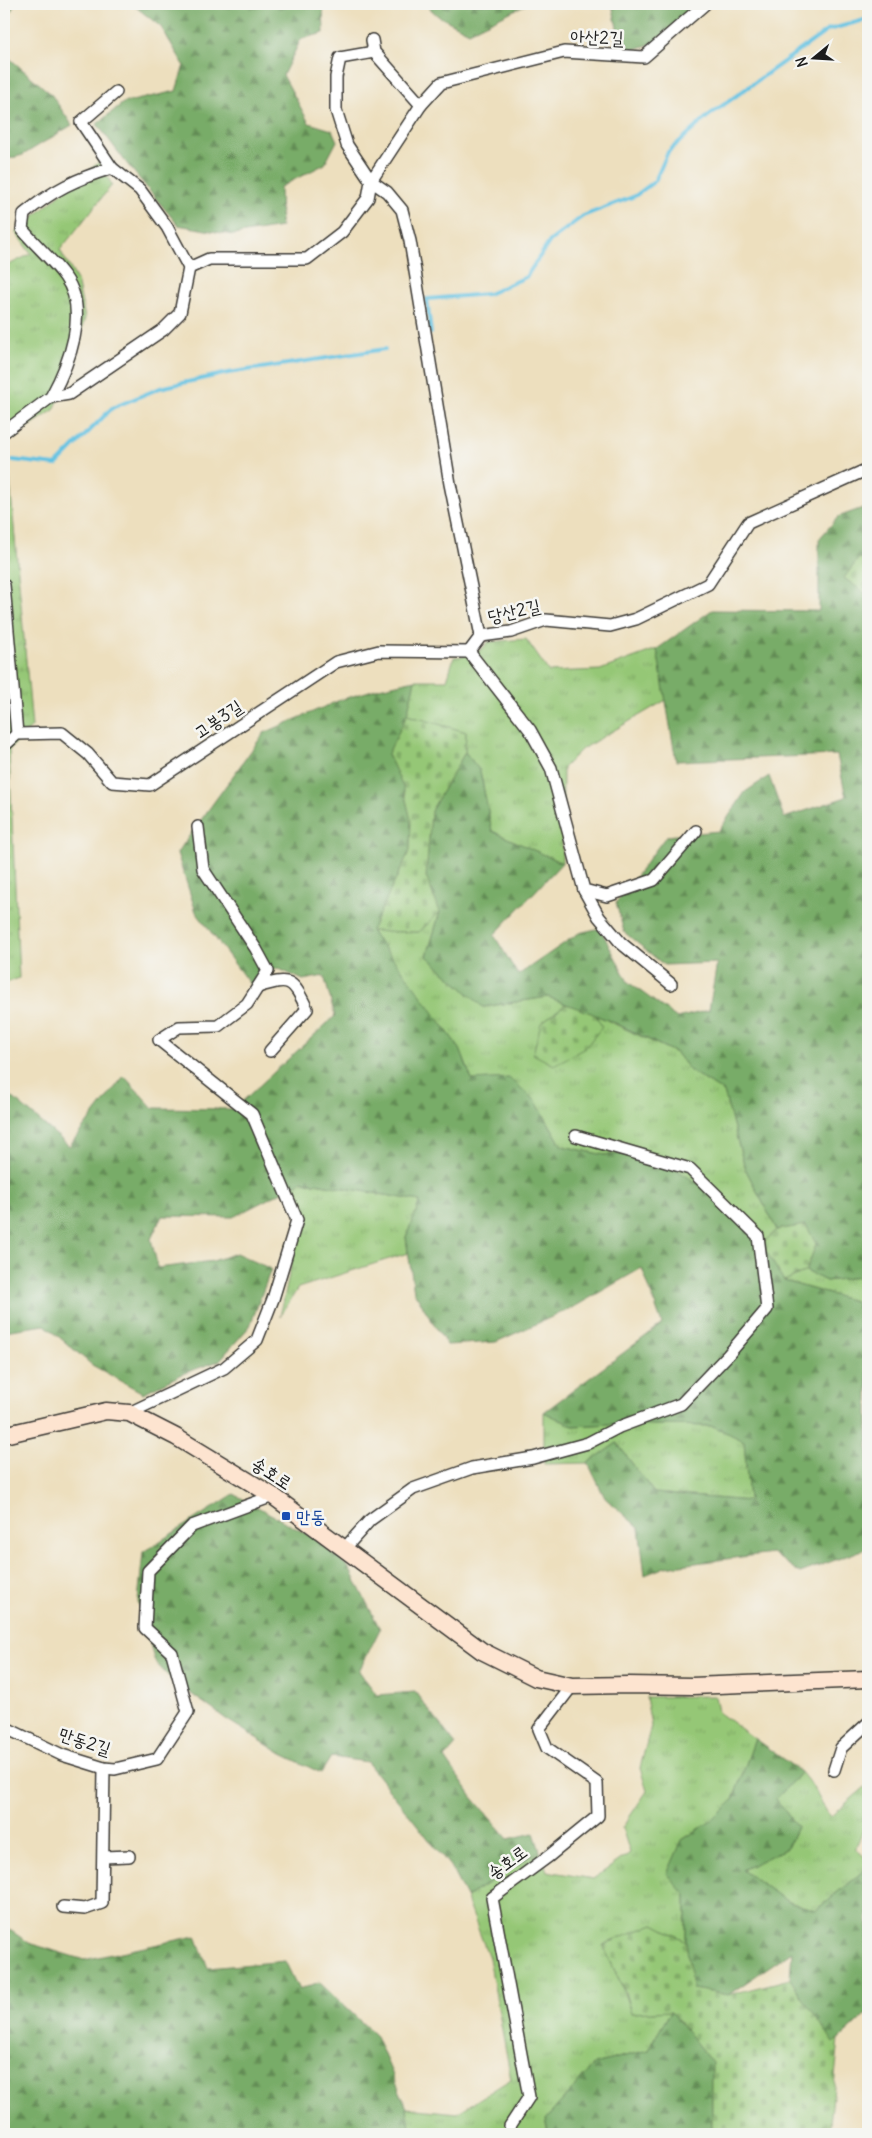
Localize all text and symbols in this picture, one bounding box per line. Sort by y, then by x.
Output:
street label: 아산2길 [570,25,625,49]
north arrow [790,32,840,82]
text: N [792,55,812,69]
street label: 당산2길 [485,594,543,628]
street label: 고봉3길 [189,694,247,744]
street label: 송호로 [248,1452,296,1494]
place label: 만동 [296,1505,325,1528]
marker: 만동 [280,1510,292,1522]
street label: 만동2길 [56,1722,114,1760]
street label: 송호로 [483,1840,531,1884]

